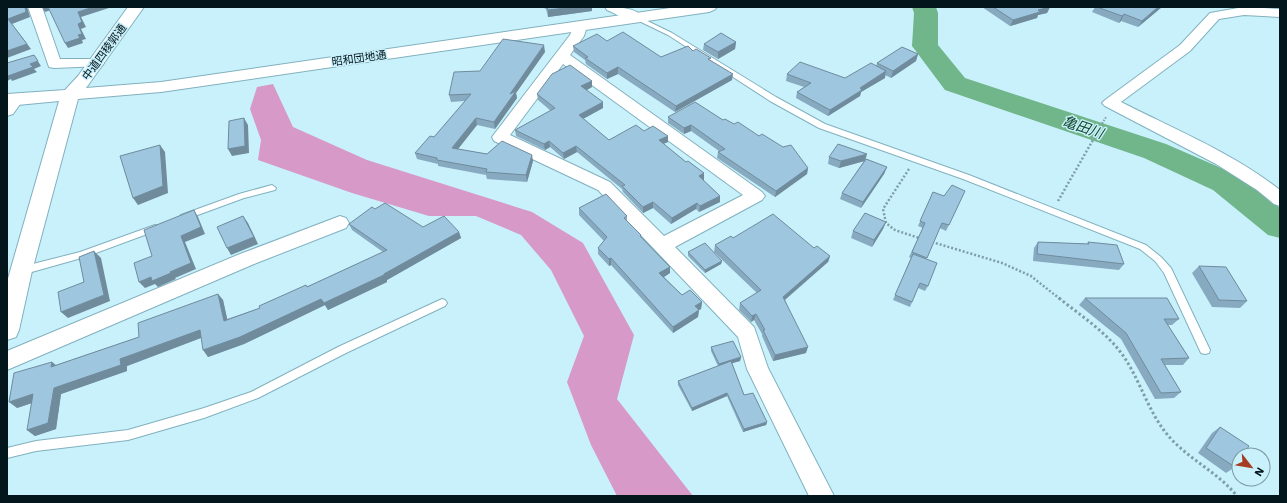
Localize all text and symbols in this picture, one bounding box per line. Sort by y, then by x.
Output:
street label: 中道四稜郭通 [80,22,129,83]
street label: 昭和団地通 [331,48,387,69]
water label: 亀田川 [1061,113,1107,142]
north arrow [1231,447,1271,487]
text: N [1251,465,1267,479]

